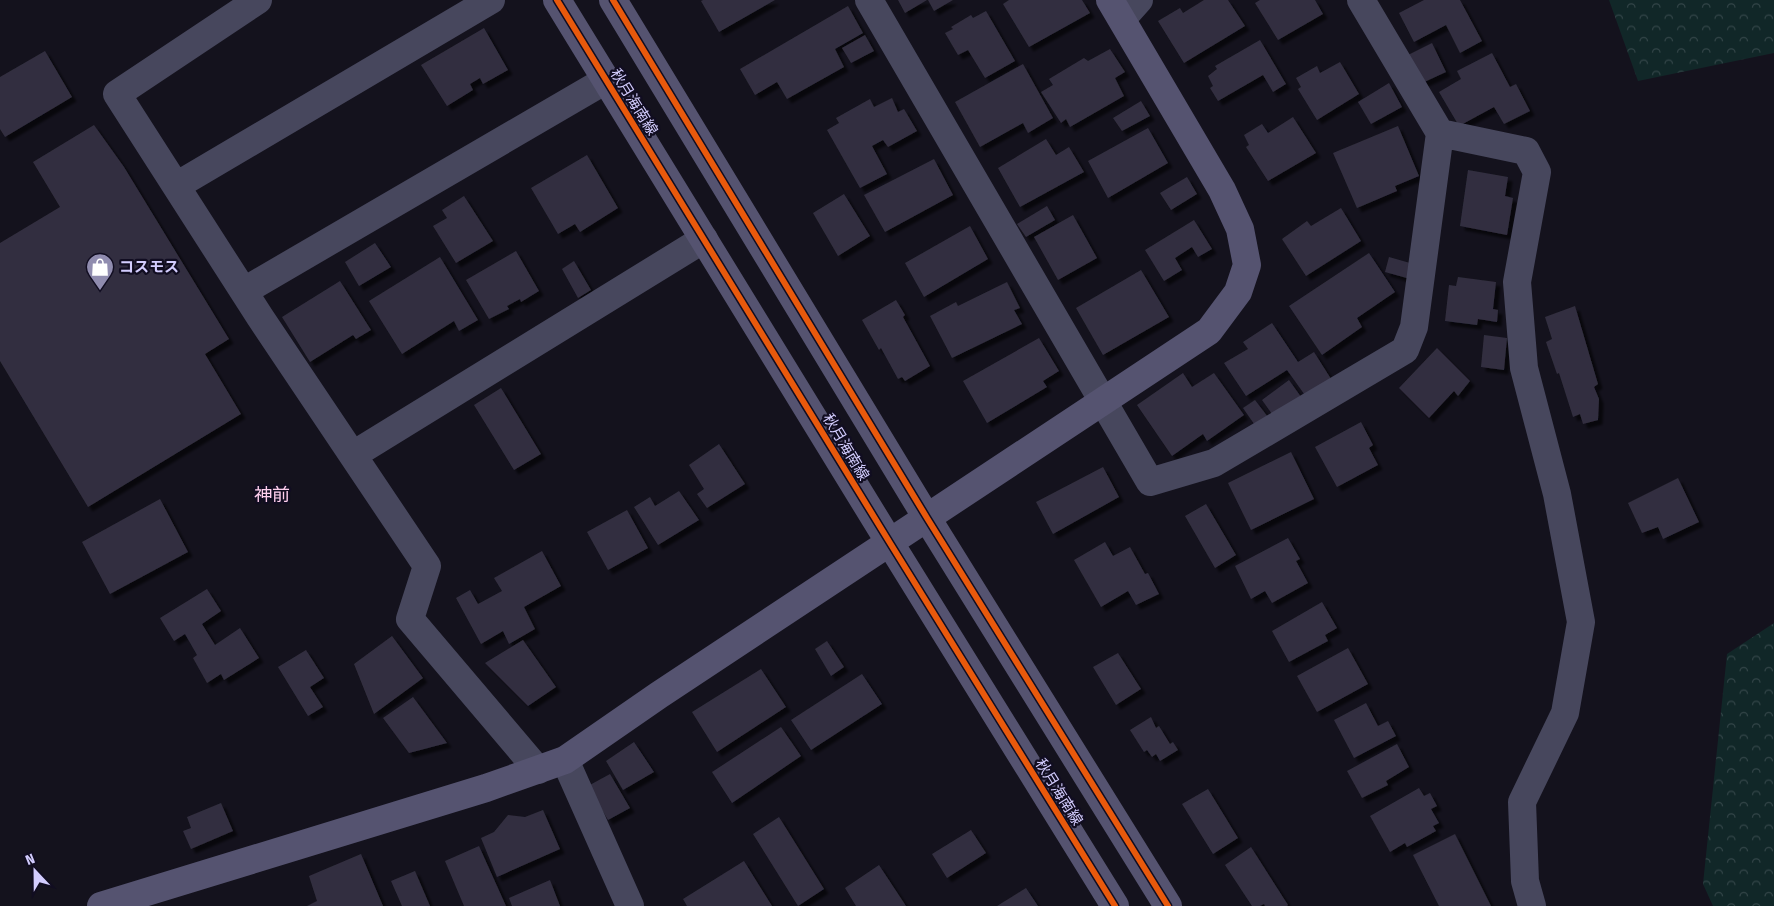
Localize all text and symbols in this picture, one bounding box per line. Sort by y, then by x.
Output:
street label: 秋月海南線 [606,65,662,139]
shop icon: コスモス [85,252,115,291]
place label: コスモス [119,258,179,276]
street label: 秋月海南線 [819,410,873,484]
district label: 神前 [254,484,290,506]
street label: 秋月海南線 [1031,755,1087,829]
north arrow [10,846,60,896]
text: N [23,850,37,869]

